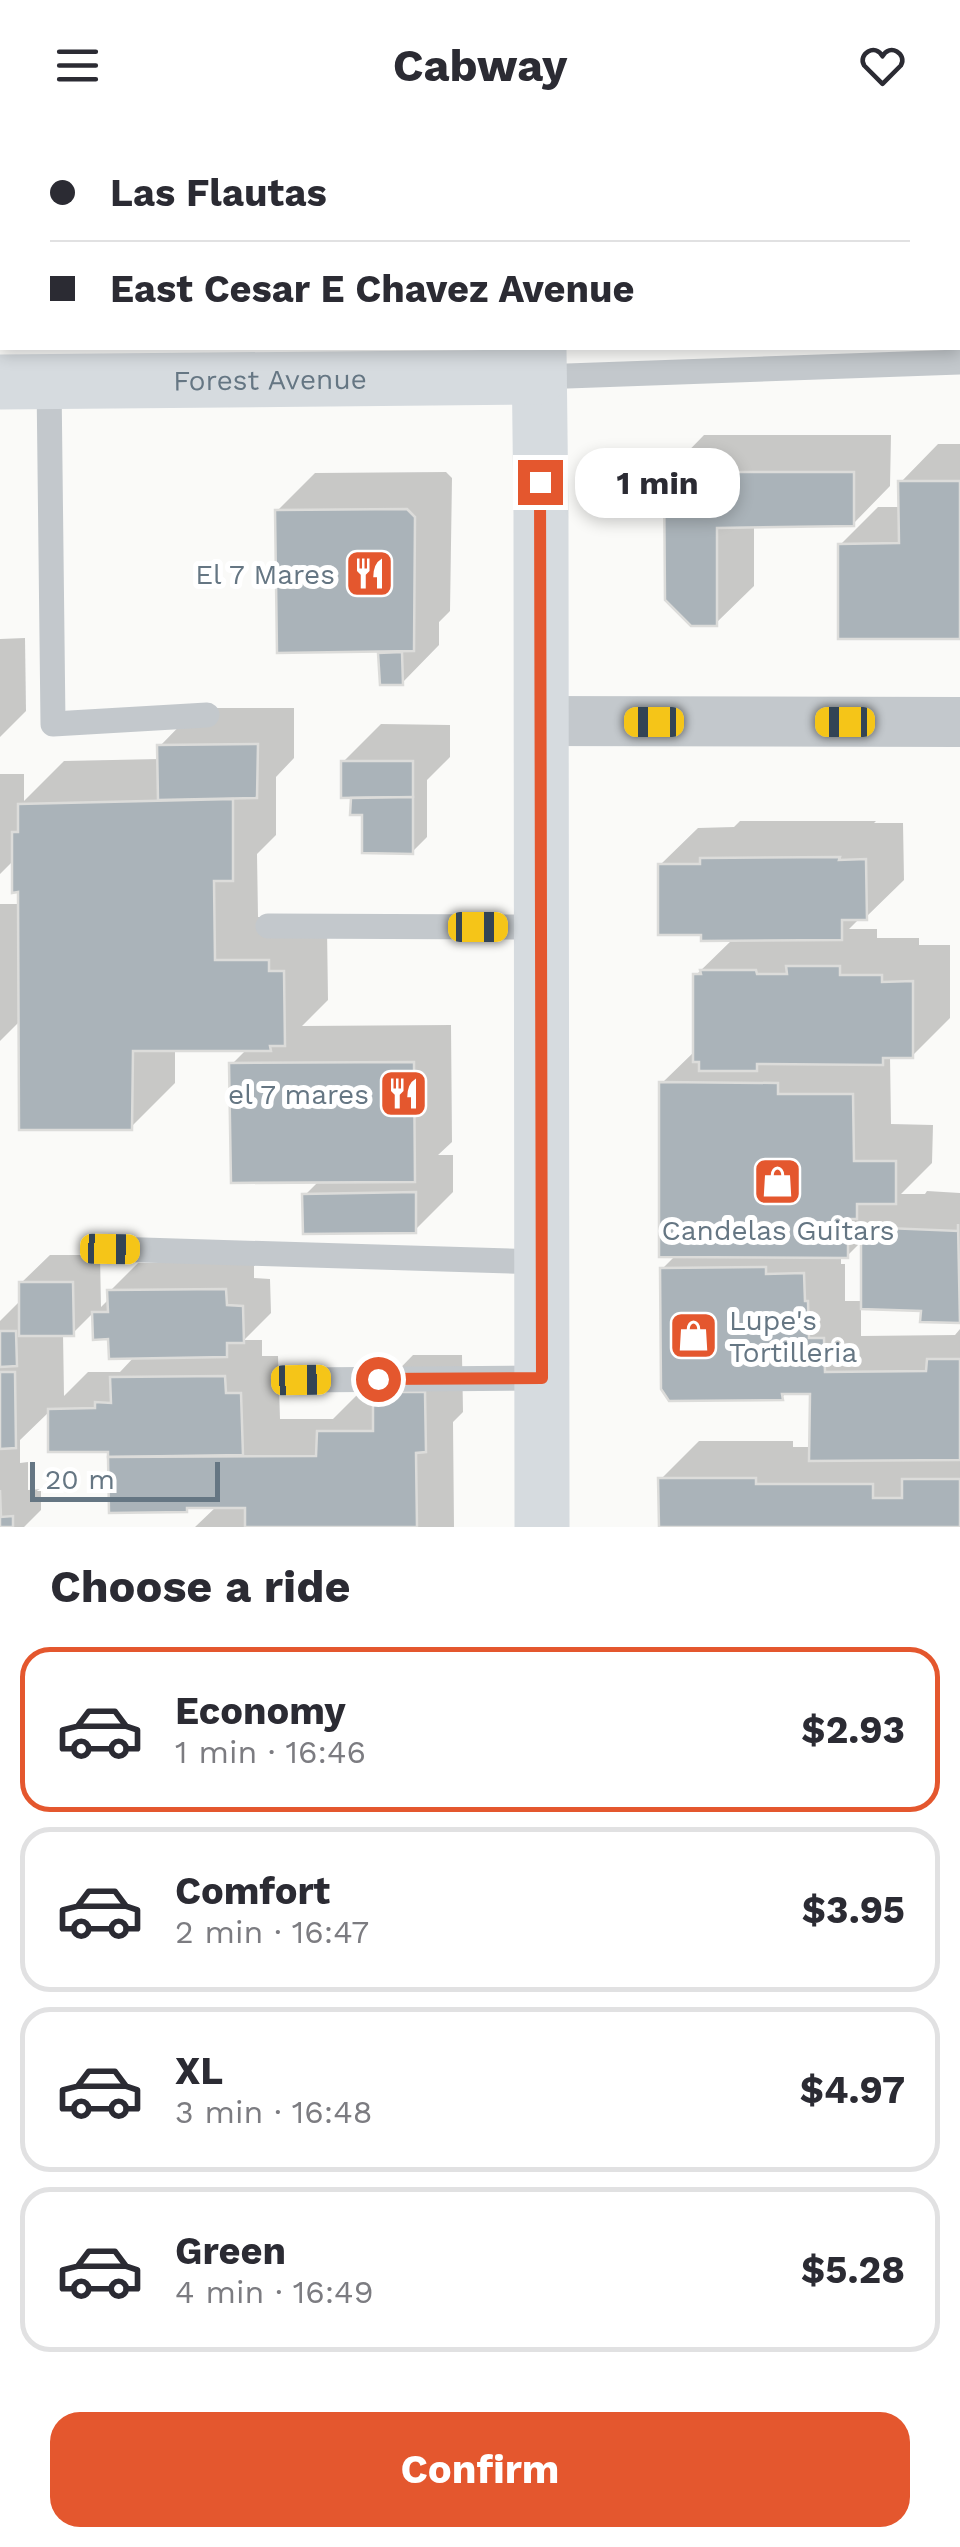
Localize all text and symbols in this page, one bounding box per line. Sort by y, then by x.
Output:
icon: menu [50,38,105,93]
icon: heart [855,38,910,93]
text: Cabway [393,39,567,92]
text: Las Flautas [110,171,327,215]
text: East Cesar E Chavez Avenue [110,267,634,311]
street label: Forest Avenue [173,363,367,397]
callout: 1 min [575,447,740,517]
route end [518,460,563,505]
text: 1 min [616,464,699,502]
restaurant icon: El 7 Mares [344,548,396,600]
place label: El 7 Mares [195,558,335,591]
car [624,707,684,737]
car [815,707,875,737]
car [448,912,508,942]
restaurant icon: el 7 mares [378,1068,430,1120]
place label: el 7 mares [228,1078,369,1111]
shop icon: Candelas Guitars [752,1156,804,1208]
place label: Candelas Guitars [662,1214,895,1247]
car [80,1233,140,1265]
place label: Lupe's Tortilleria [729,1304,858,1369]
shop icon: Lupe's Tortilleria [668,1310,720,1362]
route start [356,1357,401,1402]
car [271,1364,331,1396]
scale bar [30,1457,220,1502]
text: 20 m [45,1463,115,1496]
text: Choose a ride [50,1560,350,1613]
icon: car [55,1685,145,1775]
text: Economy [175,1689,346,1733]
text: $2.93 [801,1708,905,1752]
text: 1 min · 16:46 [175,1733,366,1771]
icon: car [55,1865,145,1955]
text: Comfort [175,1869,330,1913]
text: $3.95 [802,1888,905,1932]
text: 2 min · 16:47 [175,1913,369,1951]
icon: car [55,2045,145,2135]
text: XL [175,2049,223,2093]
text: $4.97 [800,2068,905,2112]
text: 3 min · 16:48 [175,2093,372,2131]
icon: car [55,2225,145,2315]
text: Green [175,2229,286,2273]
text: $5.28 [801,2248,905,2292]
text: 4 min · 16:49 [175,2273,373,2311]
button: Confirm [50,2412,910,2527]

